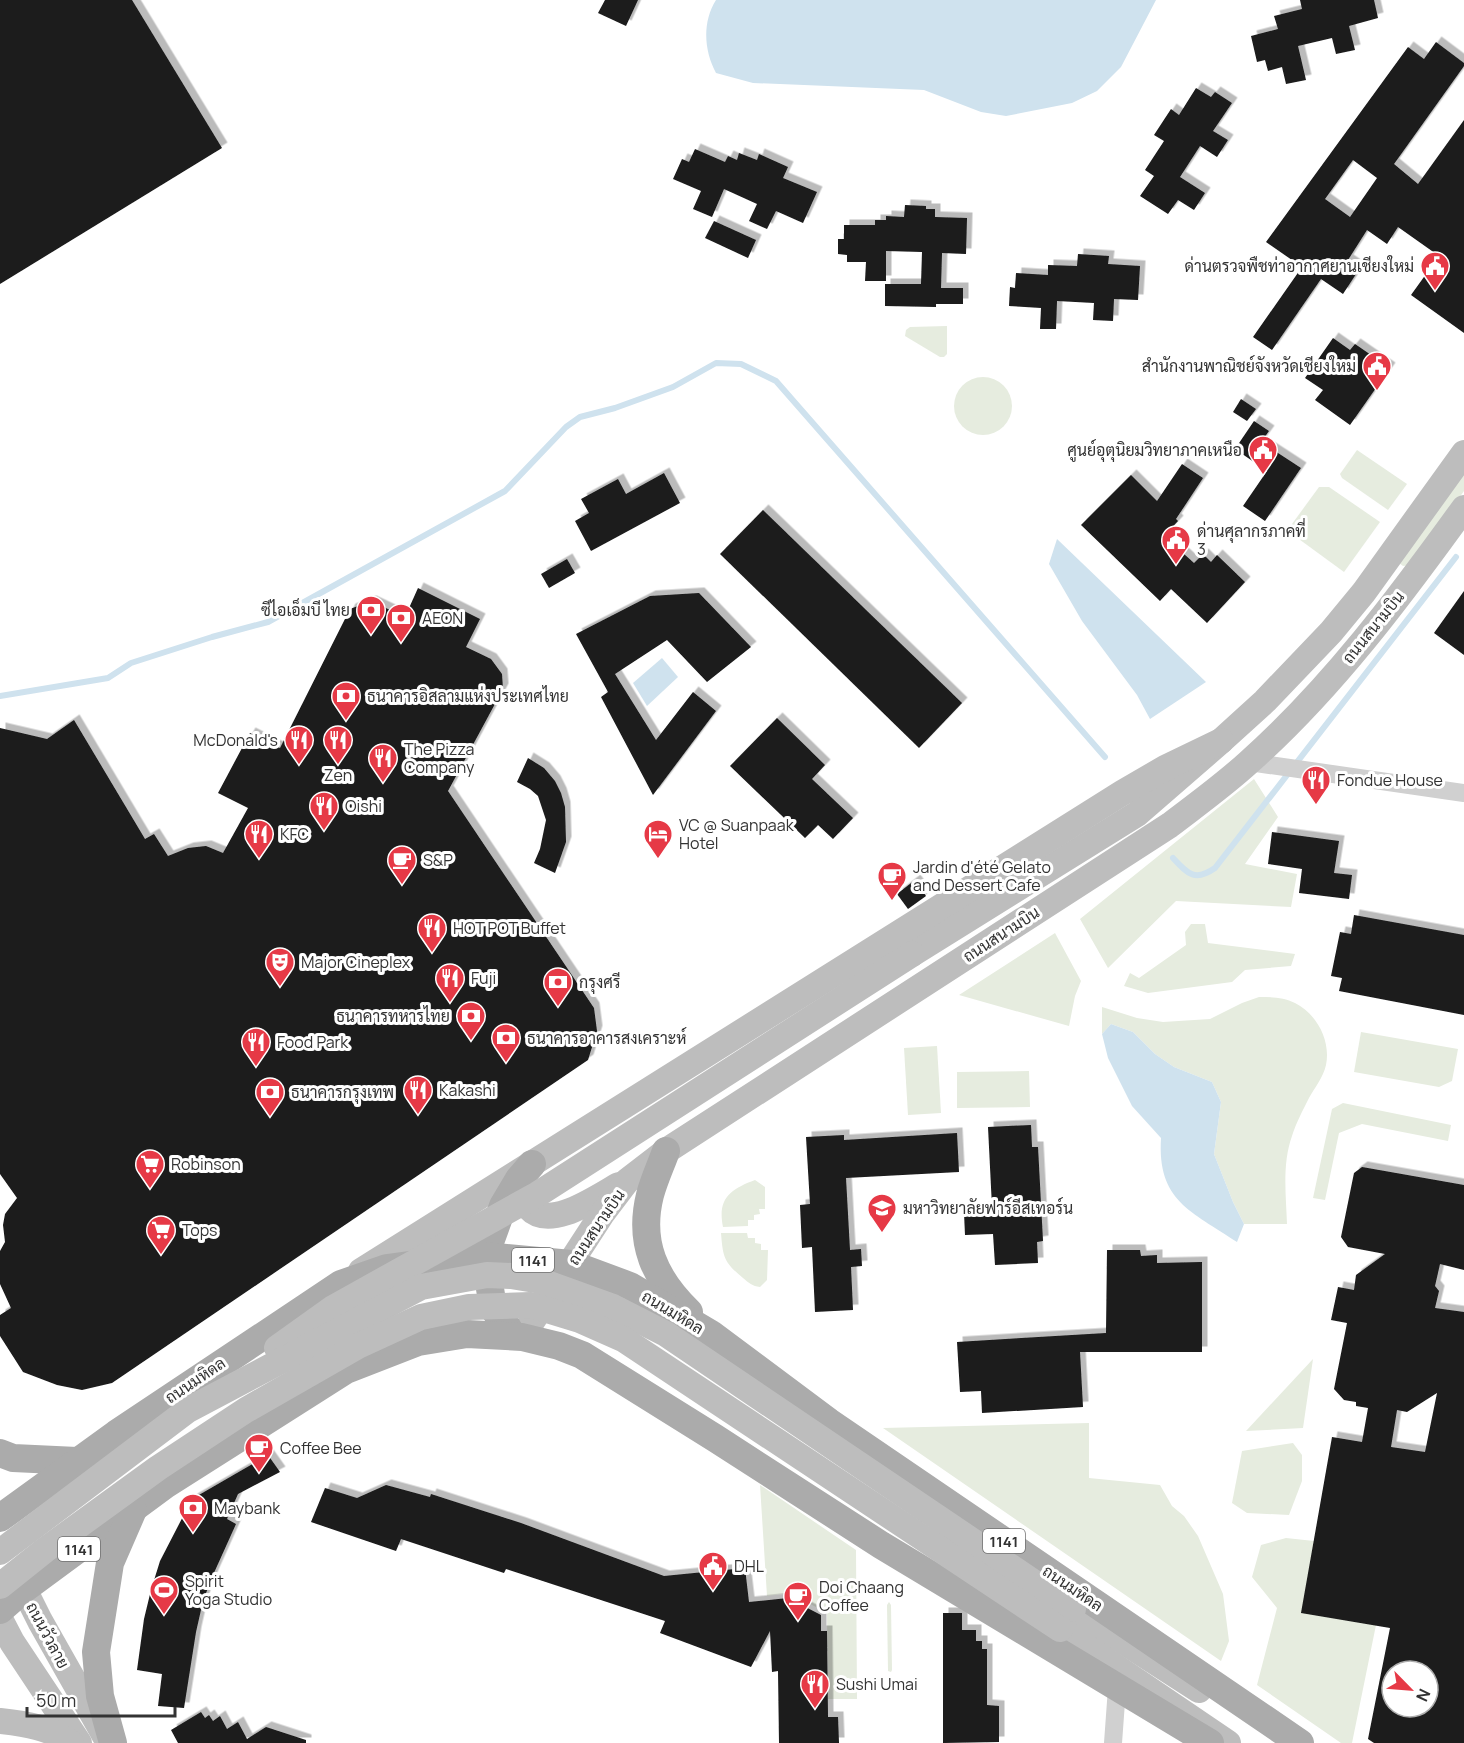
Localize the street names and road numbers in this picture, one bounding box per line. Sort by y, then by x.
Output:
street label: ถนนสนามบิน [1337,586,1409,668]
street label: ถนนสนามบิน [958,901,1044,967]
street label: ถนนสนามบิน [562,1185,630,1269]
road number: 1141 [512,1248,554,1272]
street label: ถนนมหิดล [638,1285,708,1339]
street label: ถนนมหิดล [160,1352,230,1408]
road number: 1141 [983,1529,1025,1553]
road number: 1141 [58,1537,100,1561]
street label: ถนนมหิดล [1038,1560,1108,1616]
street label: ถนนวัวลาย [21,1598,75,1672]

